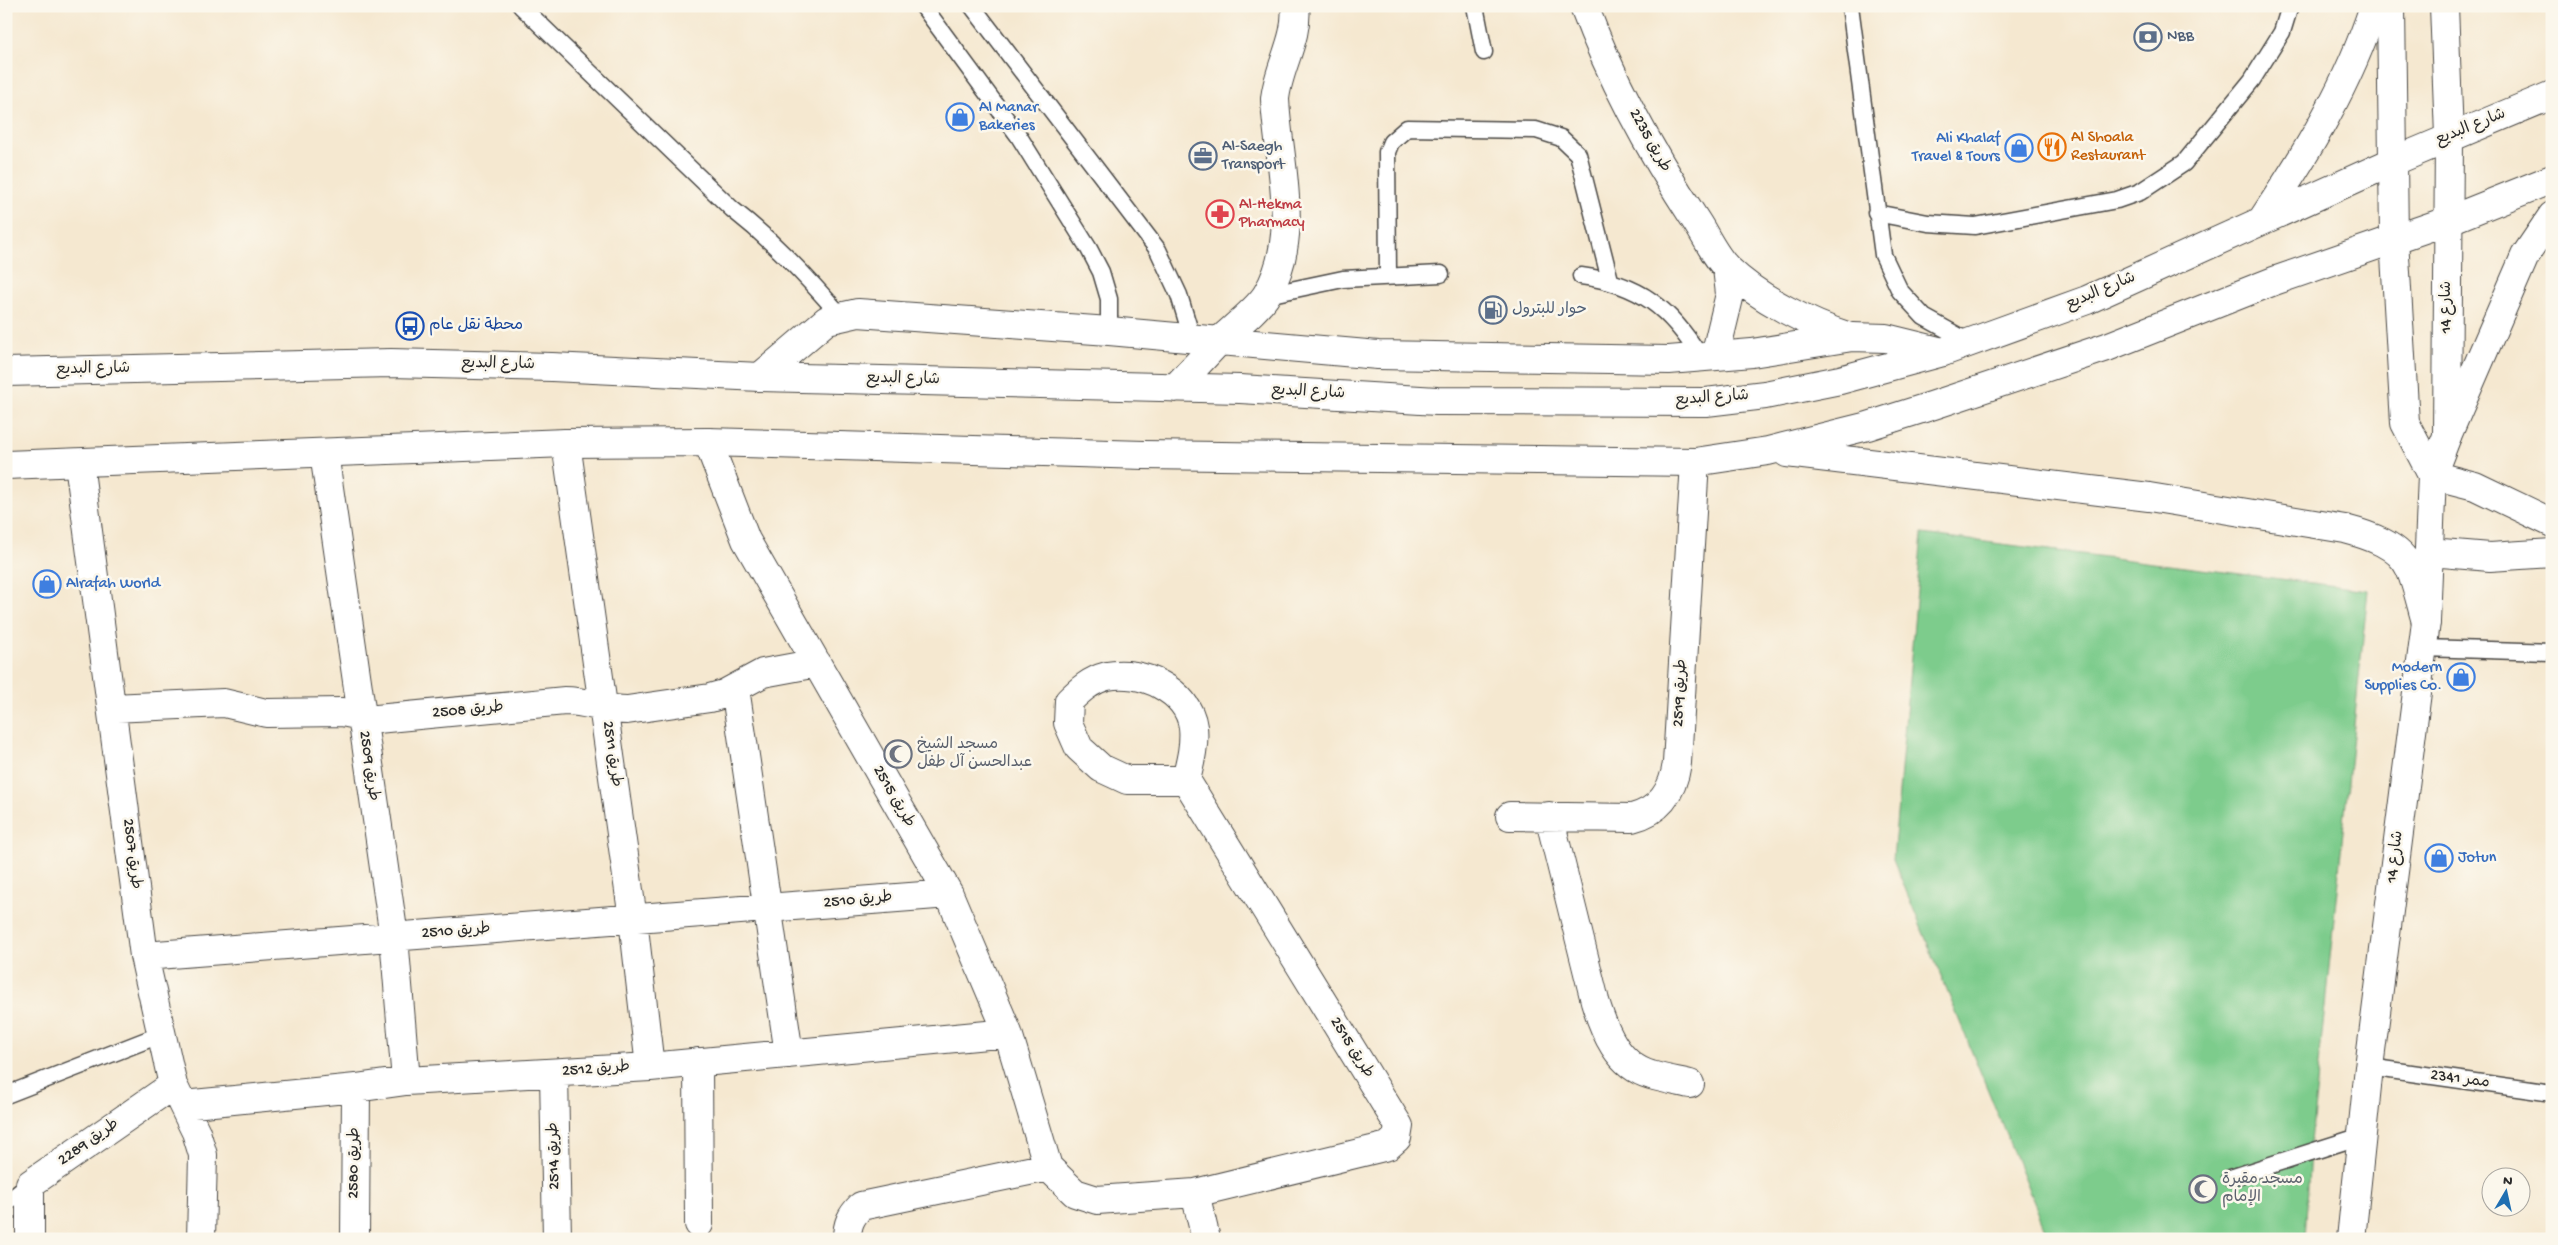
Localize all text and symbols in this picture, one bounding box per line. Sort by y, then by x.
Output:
bank icon: NBB [2133,22,2163,52]
place label: NBB [2167,28,2195,47]
place label: Al Manar Bakeries [978,99,1039,136]
shop icon: Al Manar Bakeries [945,102,975,132]
street label: شارع البديع [2433,105,2509,151]
street label: طريق 2235 [1624,106,1674,176]
place label: Al Shoala Restaurant [2071,129,2147,166]
place label: Ali Khalaf Travel & Tours [1911,130,2001,167]
restaurant icon: Al Shoala Restaurant [2037,132,2067,162]
shop icon: Ali Khalaf Travel & Tours [2004,133,2034,163]
place label: Al-Saegh Transport [1221,138,1286,175]
office icon: Al-Saegh Transport [1188,141,1218,171]
place label: Al-Hekma Pharmacy [1238,196,1305,233]
pharmacy icon: Al-Hekma Pharmacy [1205,199,1235,229]
street label: شارع البديع [2063,269,2139,315]
street label: شارع 14 [2438,281,2457,334]
fuel station icon: حوار للبترول [1478,295,1508,325]
place label: حوار للبترول [1512,301,1586,320]
bus stop icon: محطة نقل عام [395,311,425,341]
place label: محطة نقل عام [429,316,523,336]
street label: شارع البديع [461,355,535,375]
street label: شارع البديع [56,360,130,380]
street label: شارع البديع [866,370,940,390]
street label: شارع البديع [1271,382,1345,404]
street label: شارع البديع [1674,387,1750,411]
shop icon: Alrafah World [32,569,62,599]
place label: Alrafah World [66,575,162,594]
street label: طريق 2519 [1670,658,1692,728]
place label: Modern Supplies Co. [2364,659,2442,696]
shop icon: Modern Supplies Co. [2446,662,2476,692]
street label: طريق 2508 [432,698,504,724]
street label: طريق 2511 [597,720,625,788]
street label: طريق 2509 [354,730,382,802]
place label: مسجد الشيخ عبدالحسن آل طفل [917,736,1032,773]
mosque icon: مسجد الشيخ عبدالحسن آل طفل [883,739,913,769]
street label: طريق 2515 [868,763,918,831]
street label: طريق 2507 [117,818,145,890]
street label: شارع 14 [2383,830,2409,885]
shop icon: Jotun [2424,843,2454,873]
place label: Jotun [2458,849,2497,868]
street label: طريق 2510 [823,889,893,913]
street label: طريق 2510 [421,920,491,944]
street label: طريق 2515 [1325,1014,1377,1082]
street label: طريق 2512 [561,1058,631,1082]
street label: ممر 2341 [2429,1066,2491,1094]
street label: طريق 2289 [55,1115,123,1171]
street label: طريق 2514 [545,1122,565,1190]
street label: طريق 2580 [345,1127,365,1199]
north arrow [2480,1168,2530,1218]
place label: مسجد مقبرة الإمام [2222,1171,2303,1208]
text: N [2502,1173,2513,1191]
mosque icon: مسجد مقبرة الإمام [2188,1174,2218,1204]

